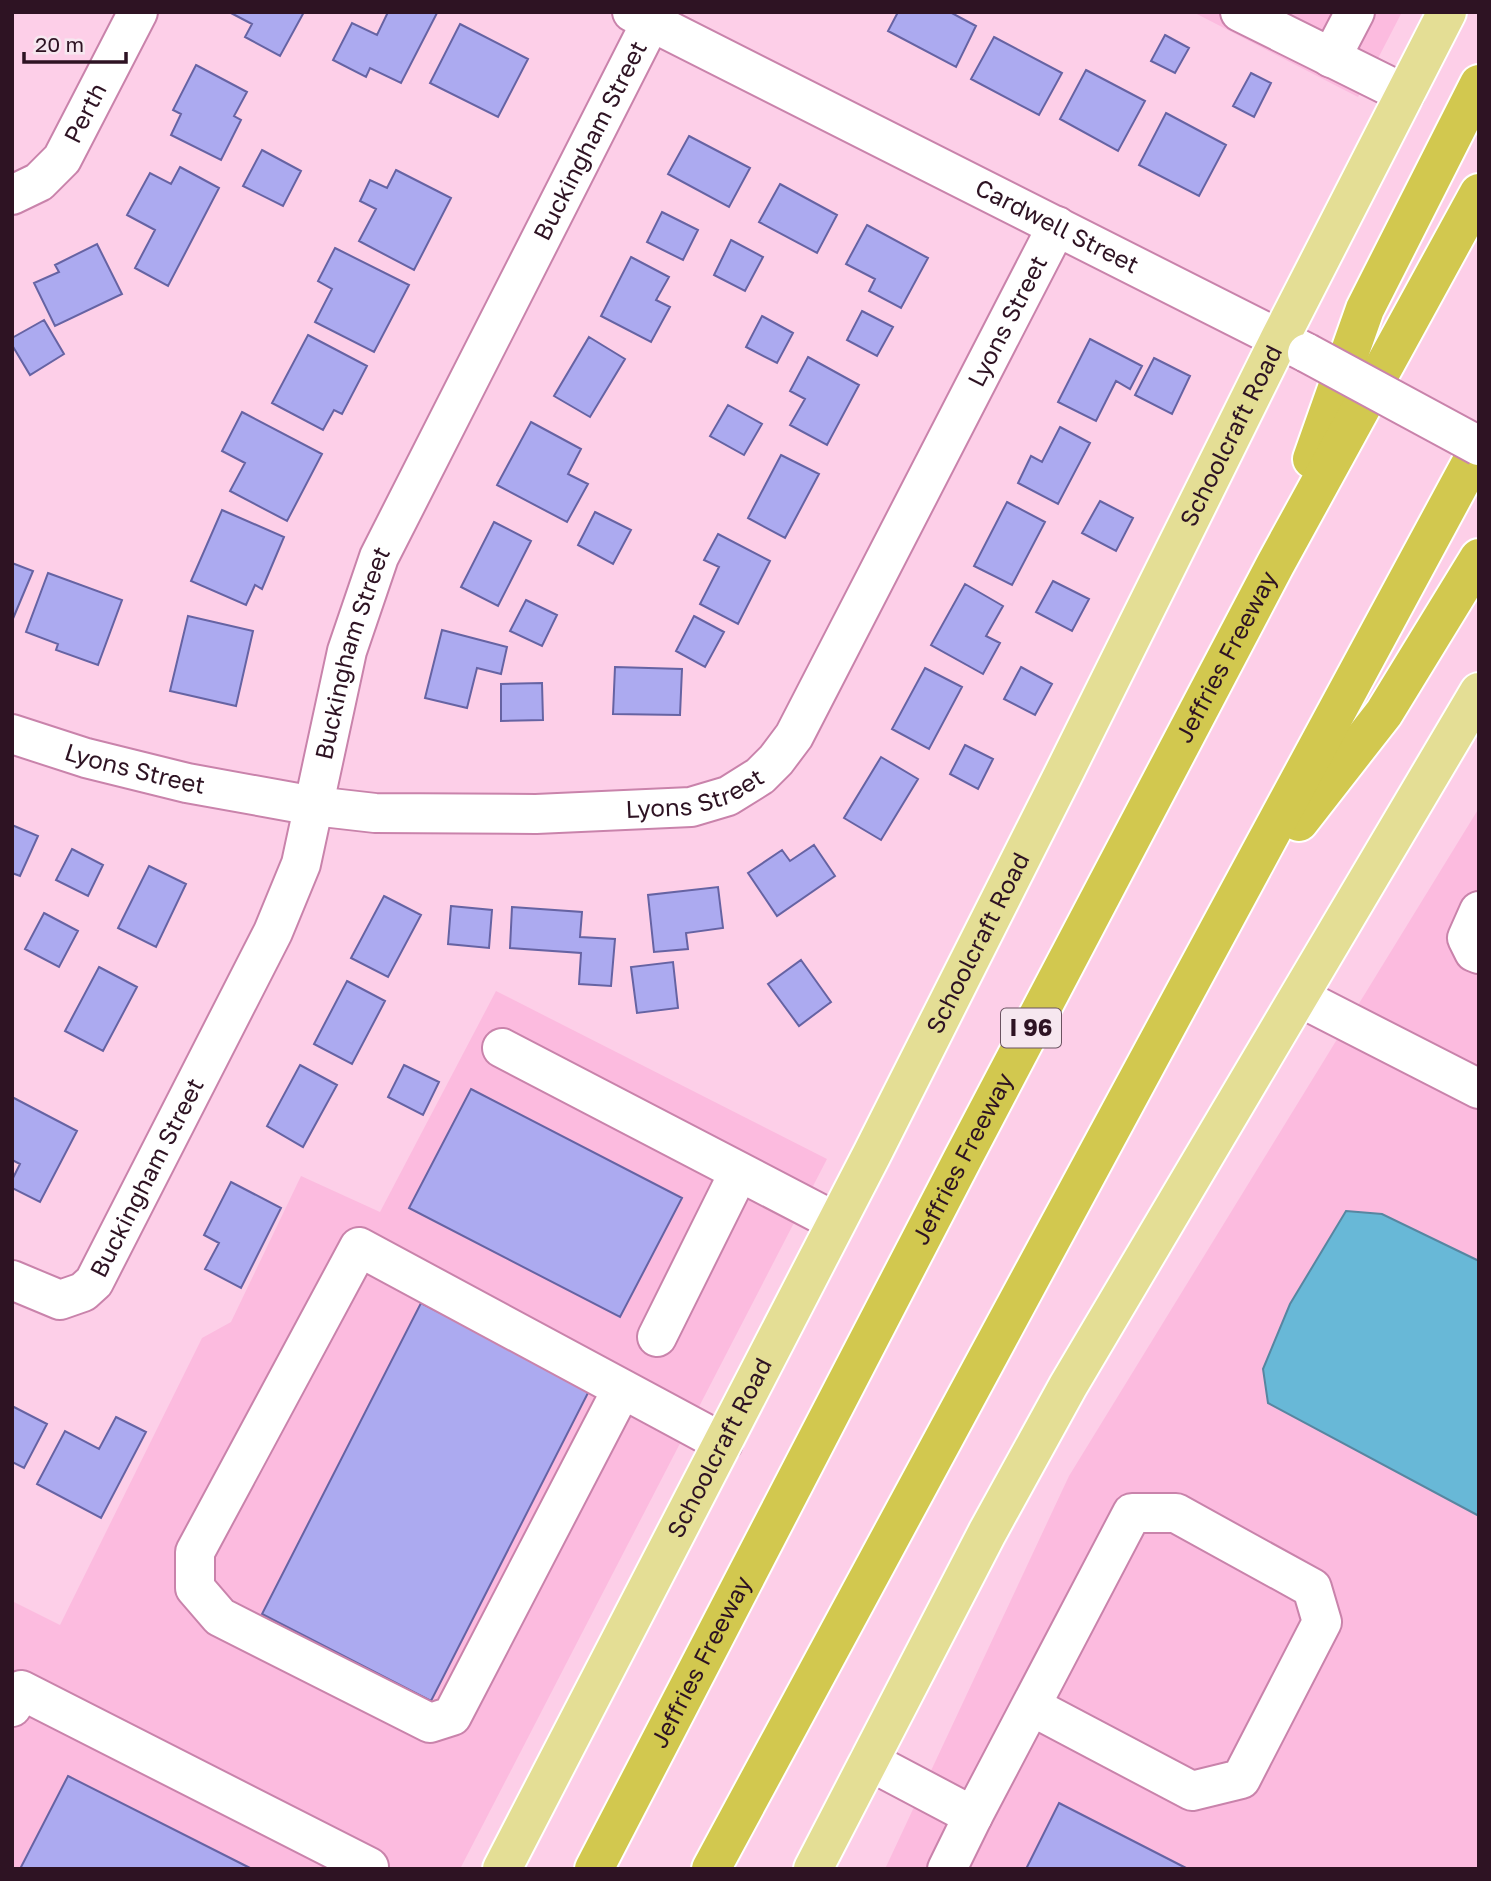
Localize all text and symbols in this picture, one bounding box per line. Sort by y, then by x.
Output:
scale bar [24,21,126,65]
text: 20 m [35,31,84,57]
street label: Buckingham Street [526,35,652,245]
street label: Perth [57,78,112,147]
street label: Cardwell Street [971,172,1144,279]
street label: Lyons Street [961,250,1052,391]
street label: Schoolcraft Road [1173,340,1287,531]
street label: Buckingham Street [308,541,395,762]
street label: Jeffries Freeway [1168,566,1282,747]
street label: Lyons Street [61,736,208,799]
street label: Lyons Street [625,761,769,823]
street label: Schoolcraft Road [919,847,1035,1038]
road number: I 96 [1001,1009,1061,1048]
street label: Jeffries Freeway [905,1068,1018,1249]
street label: Buckingham Street [83,1073,209,1282]
street label: Schoolcraft Road [660,1352,777,1542]
street label: Jeffries Freeway [643,1571,757,1752]

